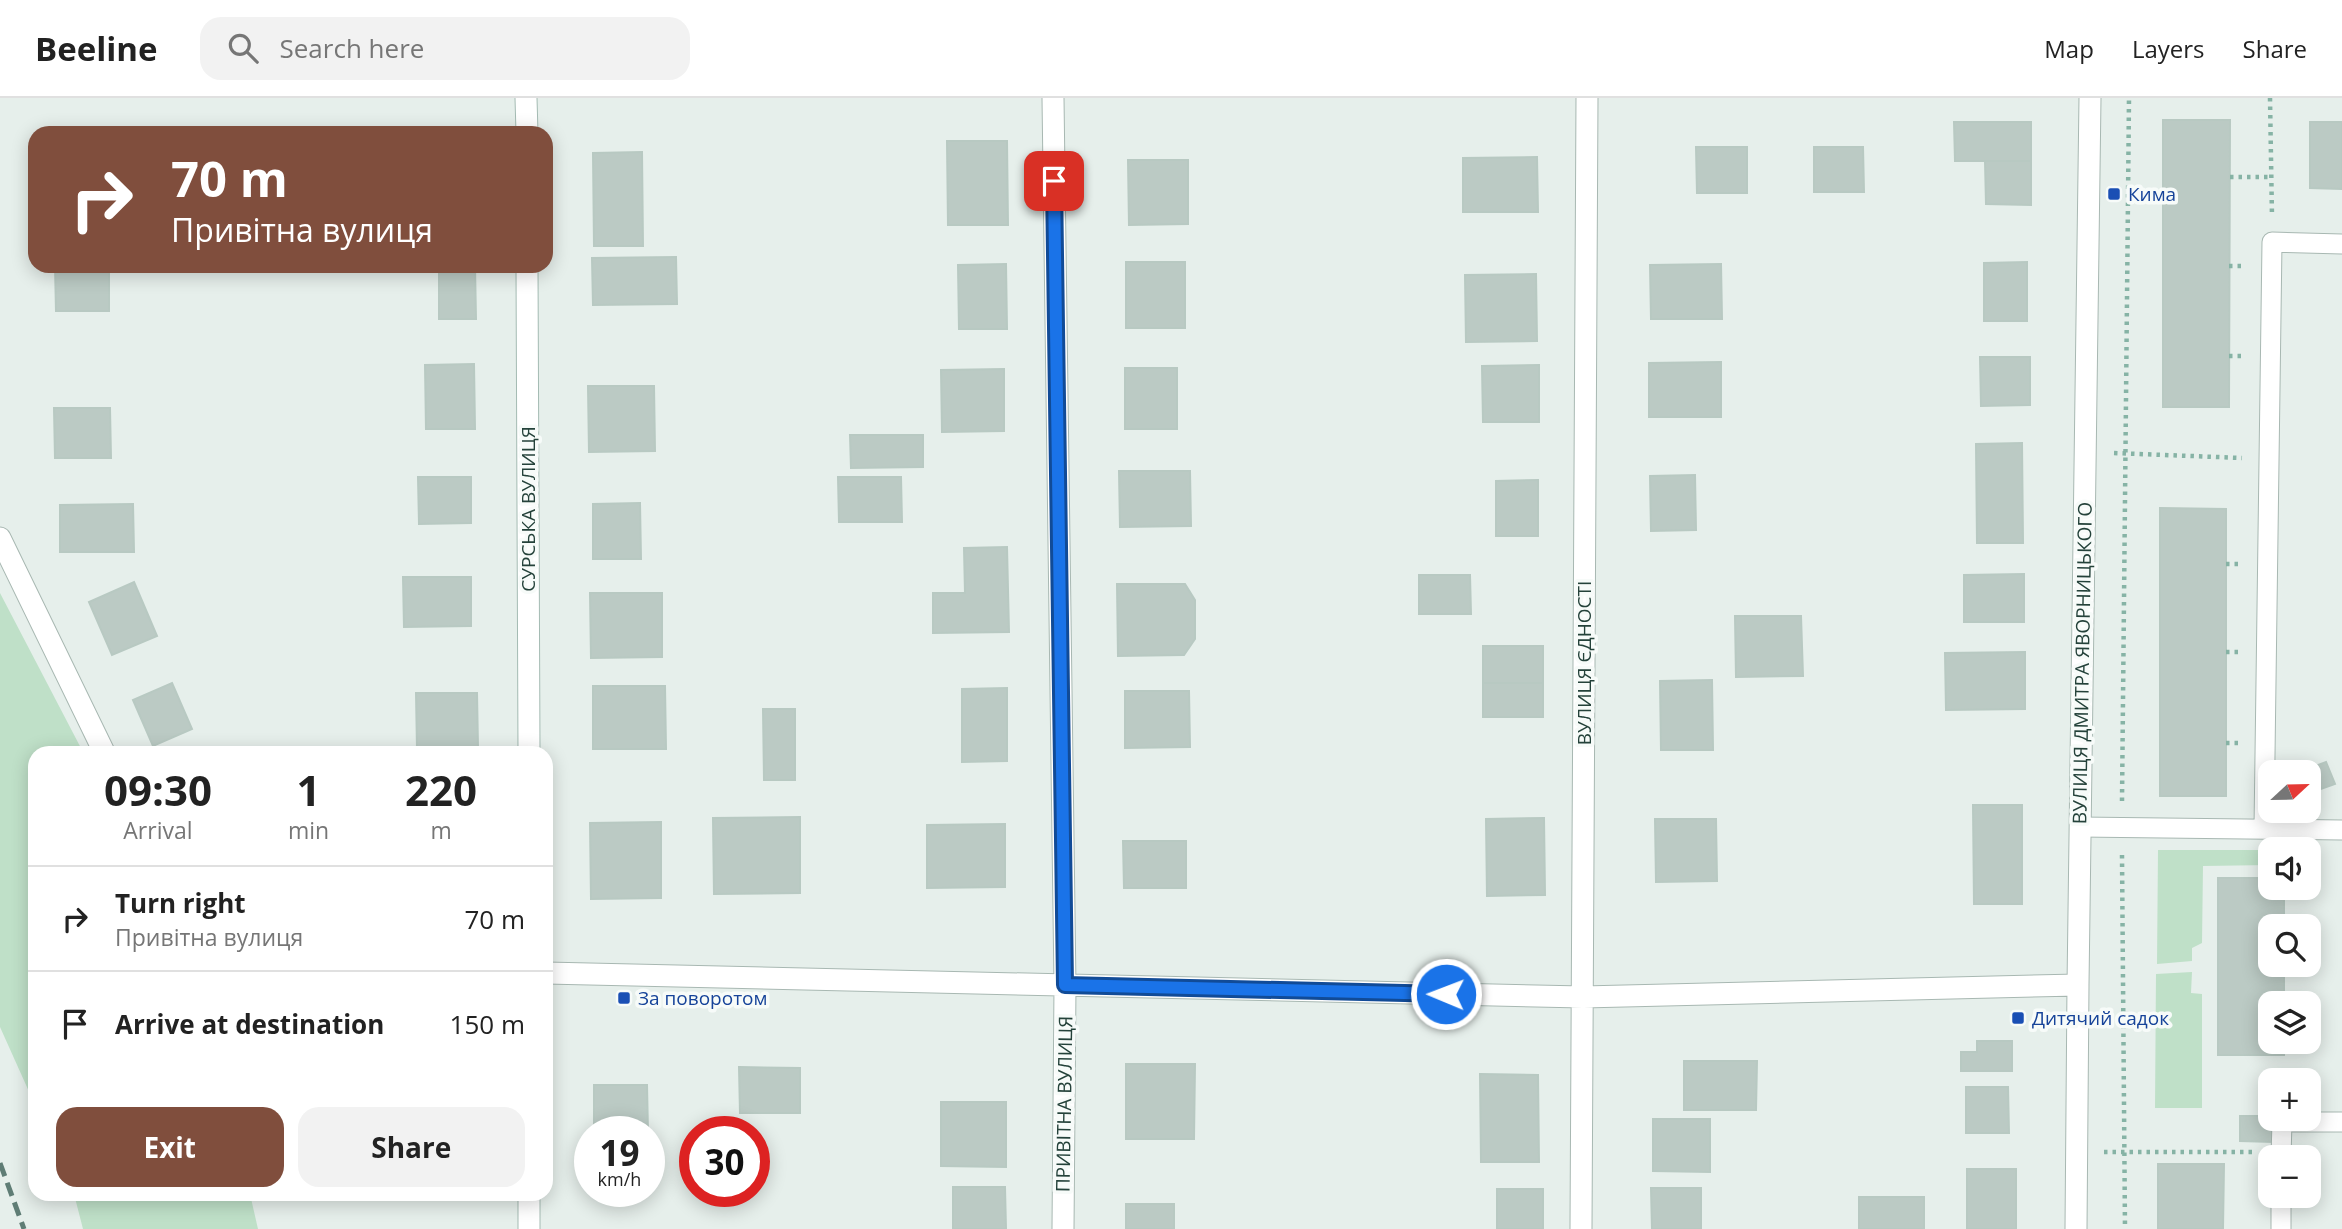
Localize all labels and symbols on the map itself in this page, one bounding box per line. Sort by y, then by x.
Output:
pin [1024,151,1084,211]
place label: Кима [2128,181,2176,207]
marker: Кима [2106,186,2122,202]
street label: СУРСЬКА ВУЛИЦЯ [515,426,541,592]
street label: ВУЛИЦЯ ДМИТРА ЯВОРНИЦЬКОГО [2066,502,2098,824]
street label: ВУЛИЦЯ ЄДНОСТІ [1571,581,1597,745]
north arrow [2258,760,2320,822]
position arrow [1409,957,1483,1031]
place label: За поворотом [638,985,767,1011]
marker: За поворотом [616,990,632,1006]
place label: Дитячий садок [2032,1005,2169,1031]
marker: Дитячий садок [2010,1010,2026,1026]
street label: ПРИВІТНА ВУЛИЦЯ [1049,1016,1079,1192]
speed limit sign: 30 [679,1116,770,1207]

